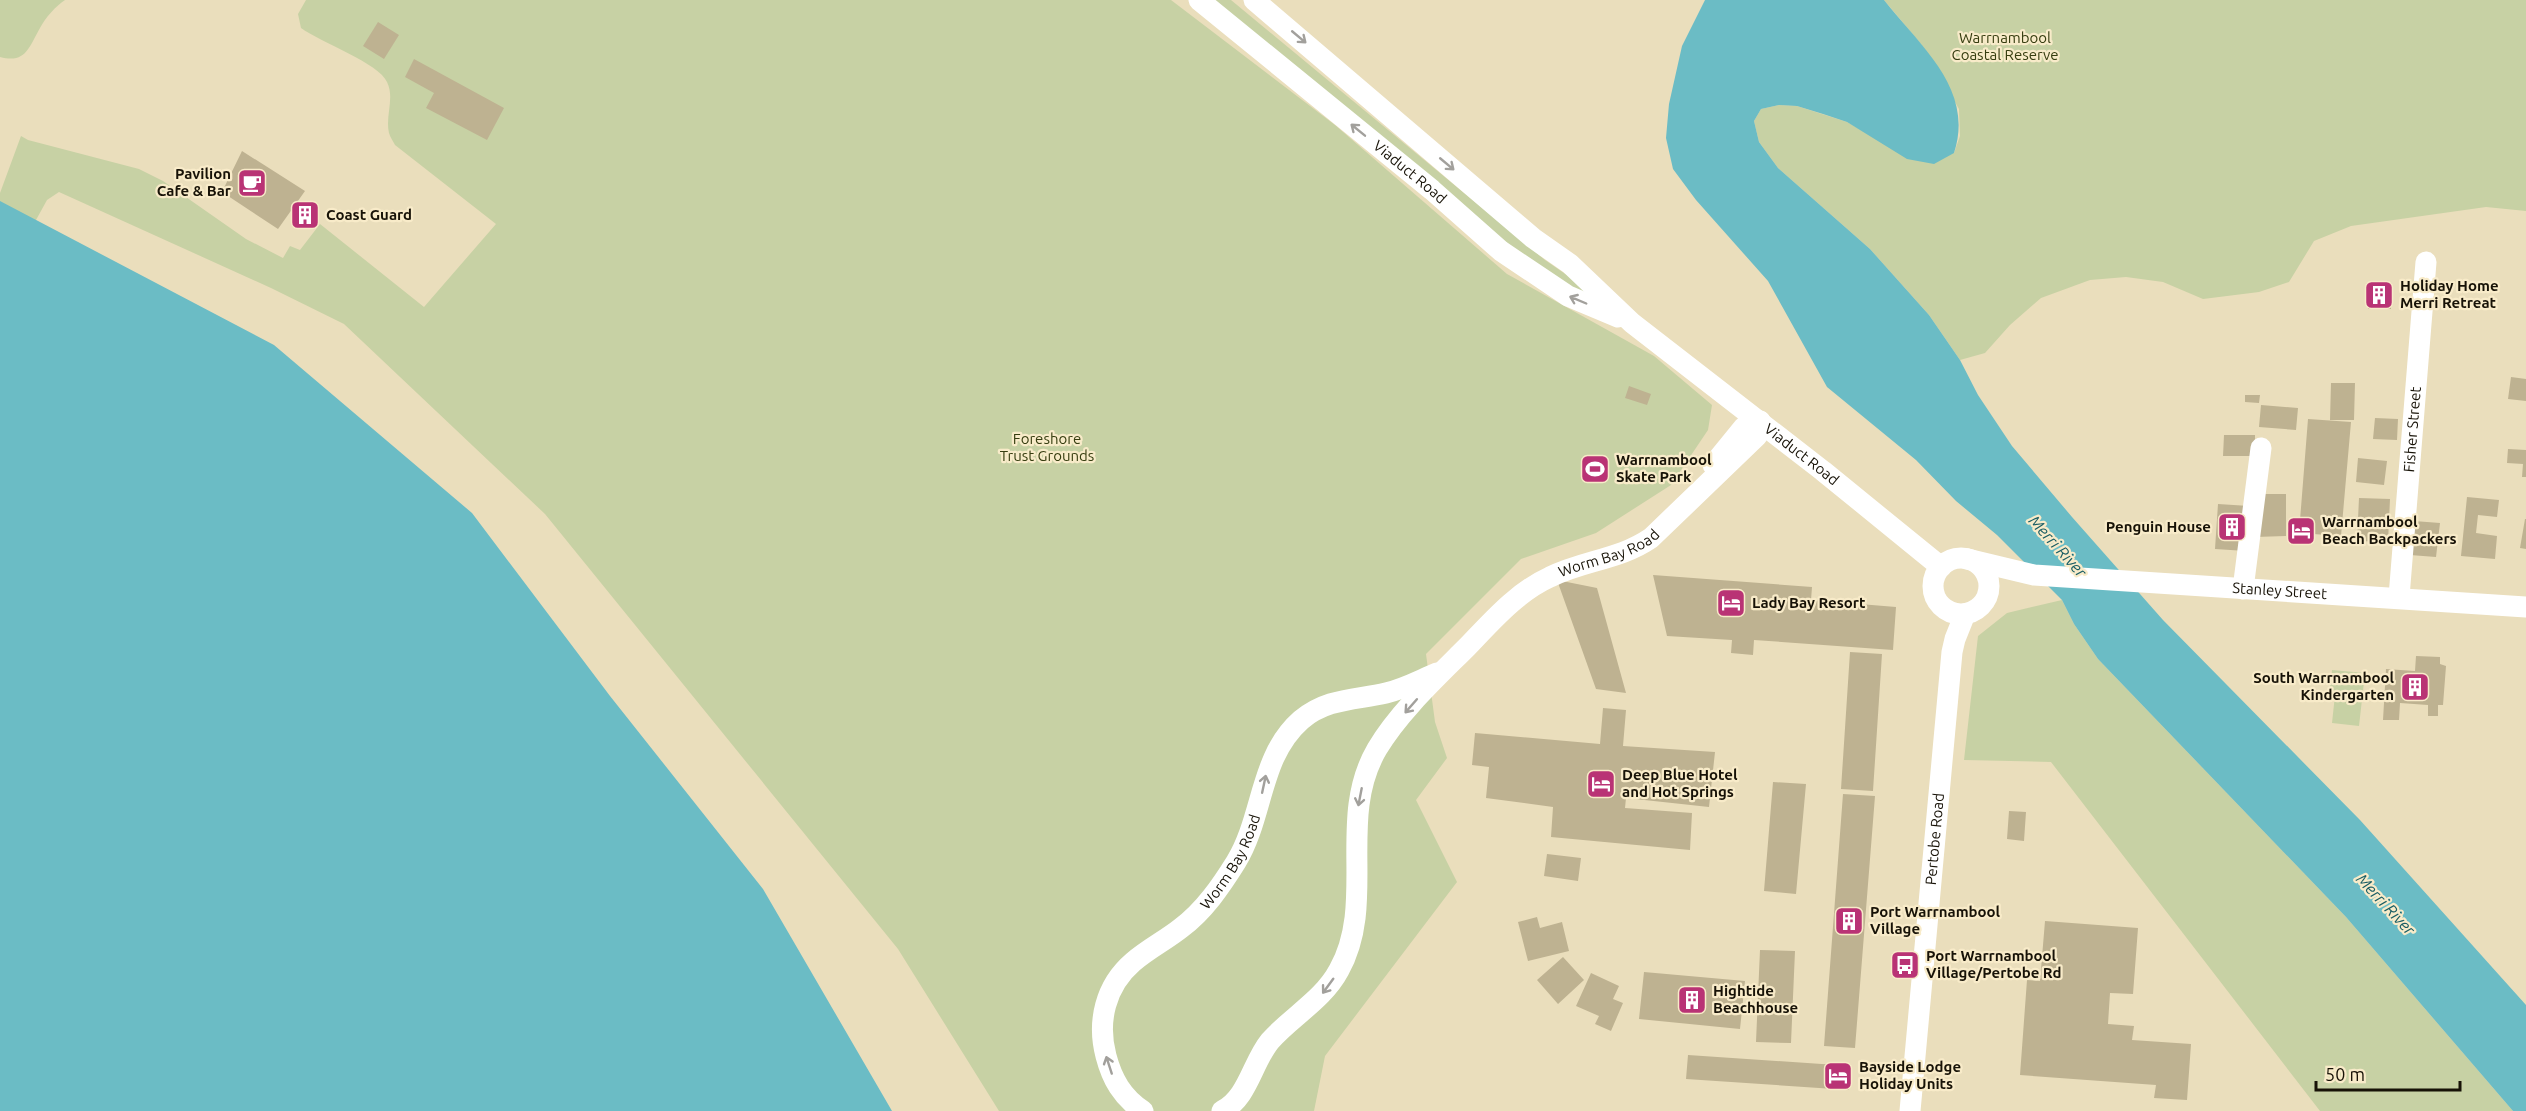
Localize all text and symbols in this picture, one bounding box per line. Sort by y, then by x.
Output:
park label: Warrnambool Coastal Reserve [1951,29,2059,63]
one-way arrow [1291,31,1307,44]
one-way arrow [1351,123,1366,137]
street label: Viaduct Road [1370,137,1450,207]
one-way arrow [1439,158,1455,171]
place label: Pavilion Cafe & Bar [157,165,232,199]
cafe icon: Pavilion Cafe & Bar [236,167,268,199]
building icon: Coast Guard [289,199,321,231]
place label: Coast Guard [326,206,412,223]
place label: Holiday Home Merri Retreat [2400,277,2499,311]
building icon: Holiday Home Merri Retreat [2363,279,2395,311]
one-way arrow [1570,294,1588,305]
street label: Fisher Street [2400,386,2424,473]
street label: Viaduct Road [1761,420,1842,488]
park label: Foreshore Trust Grounds [1000,430,1094,464]
place label: Warrnambool Skate Park [1616,451,1712,485]
sports icon: Warrnambool Skate Park [1579,453,1611,485]
water label: Merri River [2026,511,2091,581]
building icon: Penguin House [2216,511,2248,543]
place label: Warrnambool Beach Backpackers [2322,513,2457,547]
hotel icon: Warrnambool Beach Backpackers [2285,515,2317,547]
place label: Penguin House [2106,518,2211,535]
street label: Worm Bay Road [1556,526,1663,580]
street label: Stanley Street [2232,579,2328,602]
hotel icon: Lady Bay Resort [1715,587,1747,619]
place label: Lady Bay Resort [1752,594,1866,611]
place label: South Warrnambool Kindergarten [2253,669,2394,703]
building icon: South Warrnambool Kindergarten [2399,671,2431,703]
one-way arrow [1404,698,1418,713]
place label: Deep Blue Hotel and Hot Springs [1622,766,1738,800]
hotel icon: Deep Blue Hotel and Hot Springs [1585,768,1617,800]
one-way arrow [1258,775,1270,794]
one-way arrow [1354,787,1365,807]
street label: Pertobe Road [1922,792,1947,886]
street label: Worm Bay Road [1197,812,1263,913]
water label: Merri River [2353,870,2419,939]
place label: Port Warrnambool Village [1870,903,2001,937]
building icon: Port Warrnambool Village [1833,905,1865,937]
place label: Port Warrnambool Village/Pertobe Rd [1926,947,2061,981]
bus stop icon: Port Warrnambool Village/Pertobe Rd [1889,949,1921,981]
one-way arrow [1322,977,1334,993]
place label: Hightide Beachhouse [1713,982,1798,1016]
building icon: Hightide Beachhouse [1676,984,1708,1016]
scale bar [2316,1054,2460,1092]
one-way arrow [1103,1056,1114,1075]
place label: Bayside Lodge Holiday Units [1859,1058,1961,1092]
hotel icon: Bayside Lodge Holiday Units [1822,1060,1854,1092]
text: 50 m [2325,1064,2365,1084]

